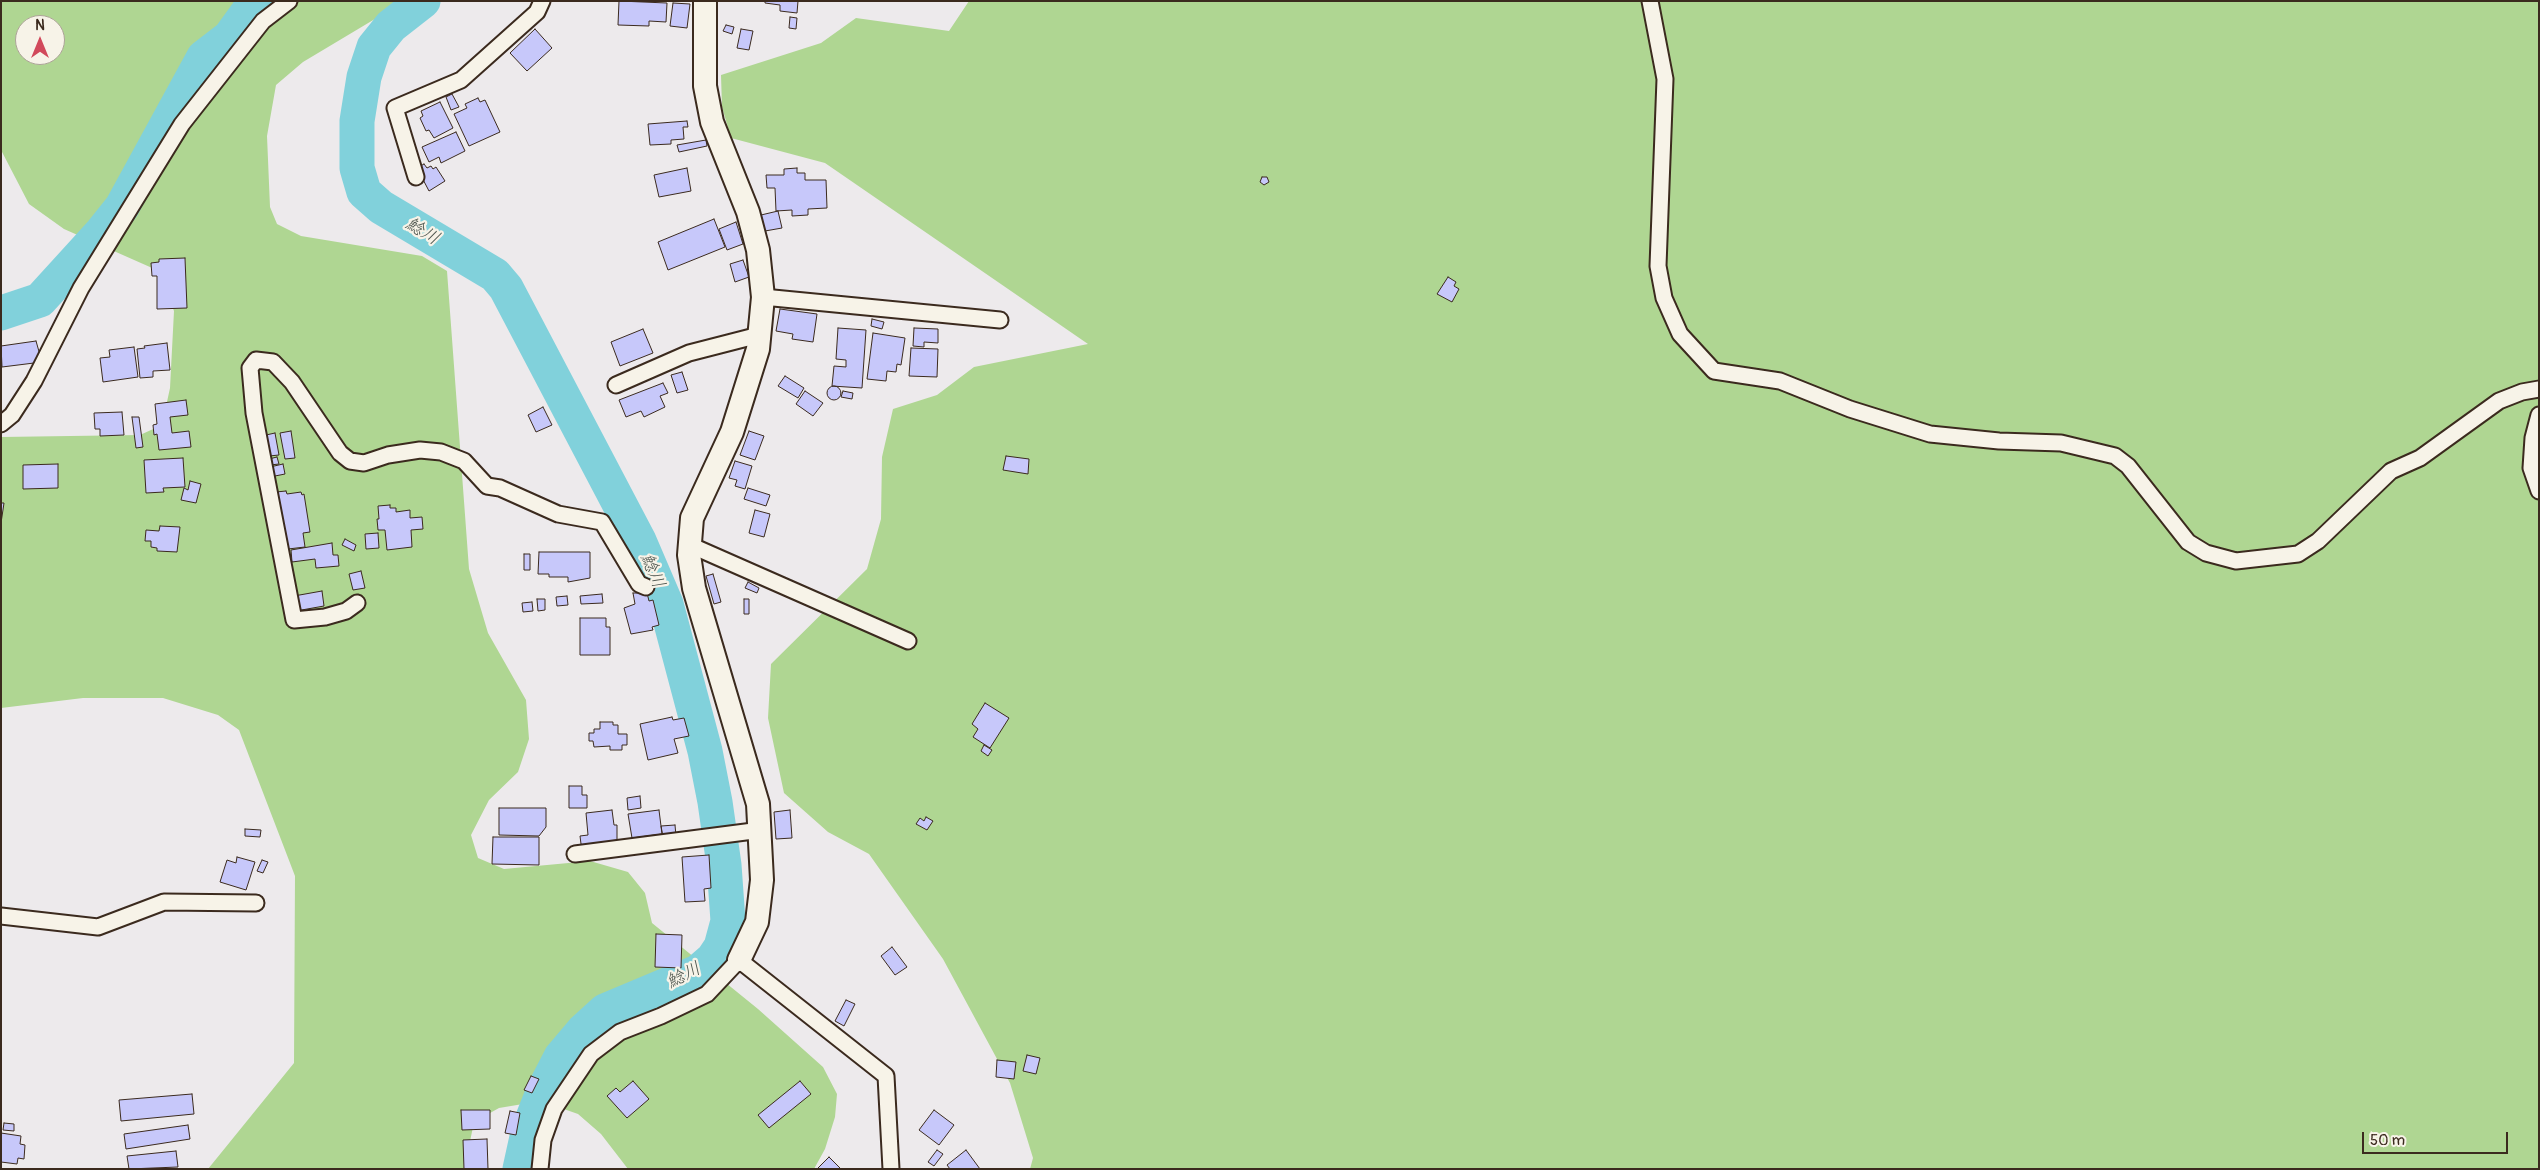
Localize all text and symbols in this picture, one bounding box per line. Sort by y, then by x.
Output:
north arrow [15,15,65,65]
text: N [35,17,45,34]
water label: 鯰川 [401,213,443,251]
water label: 鯰川 [635,550,669,592]
water label: 鯰川 [663,958,705,994]
scale bar [2365,1122,2511,1154]
text: 50 m [2370,1131,2405,1150]

